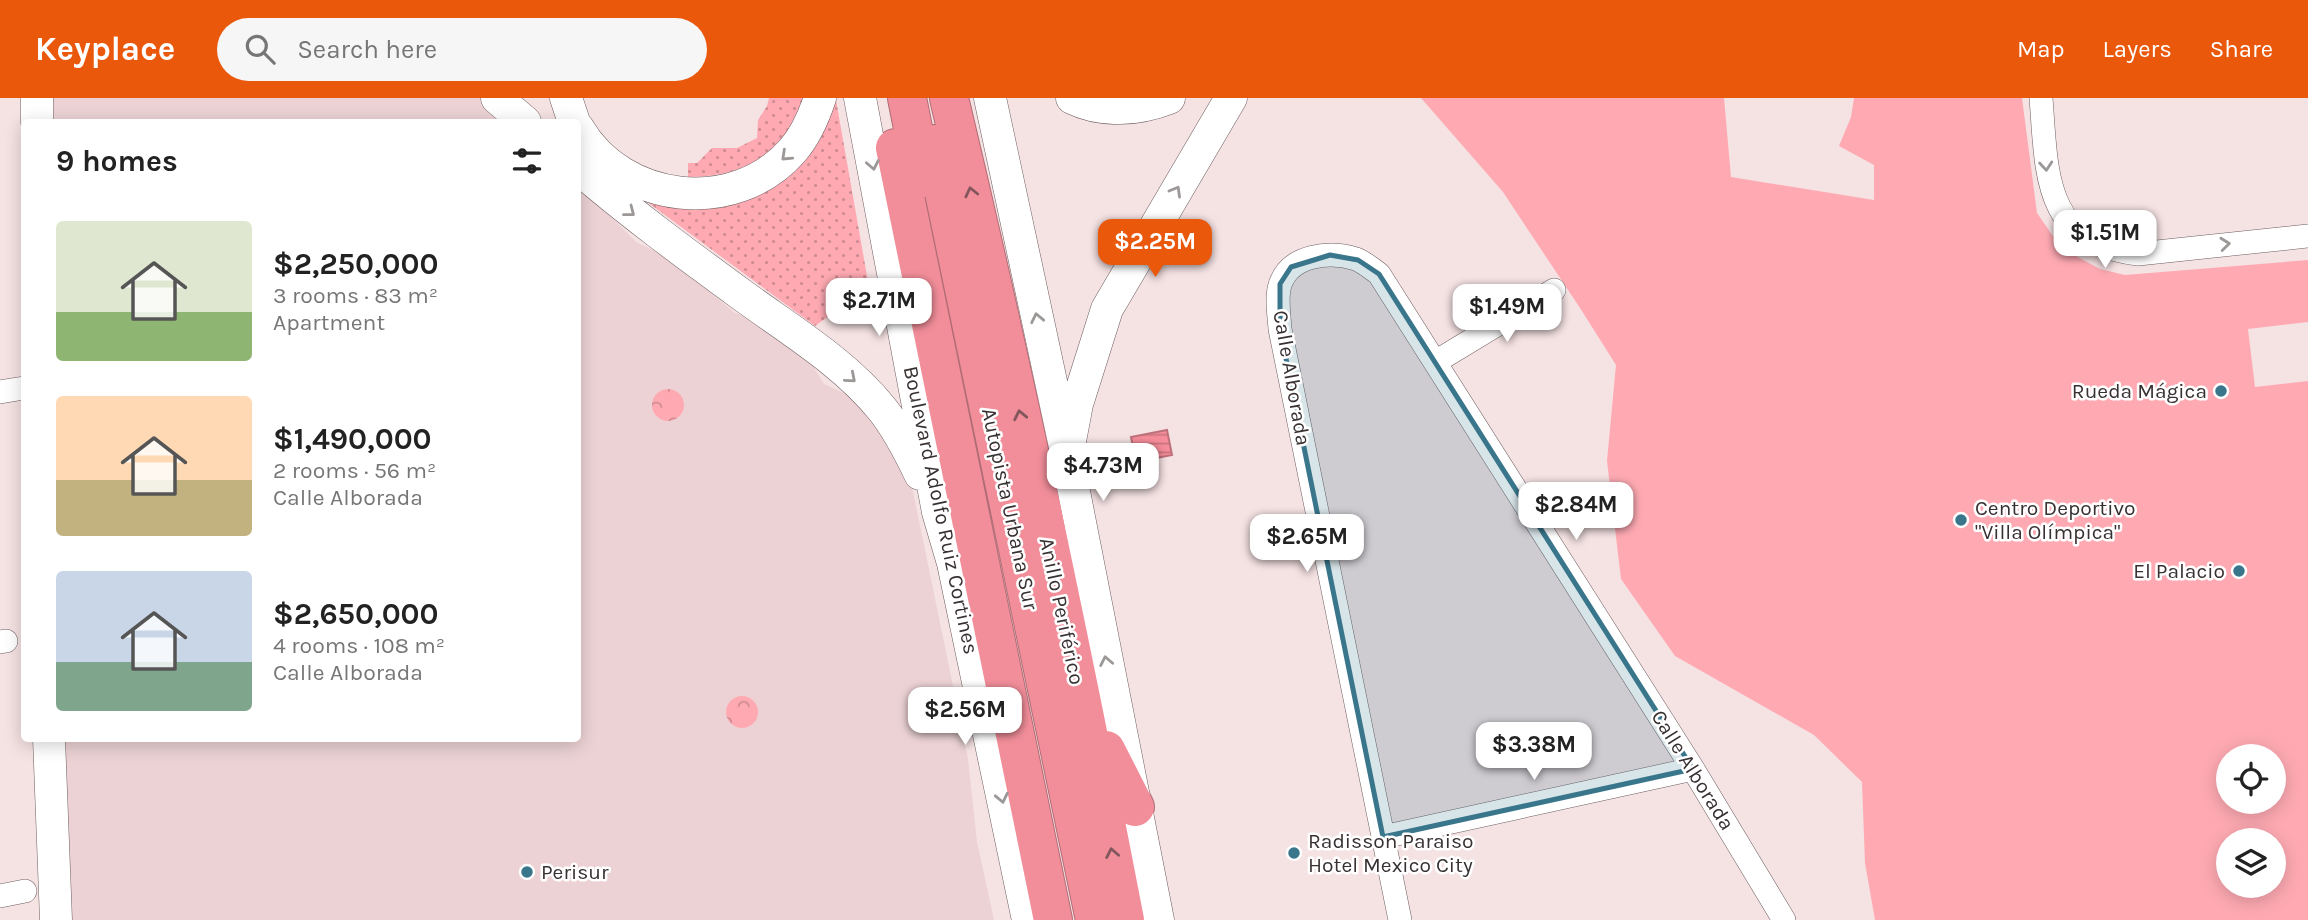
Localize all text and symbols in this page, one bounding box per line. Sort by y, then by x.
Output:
search box [217,18,707,81]
text: Keyplace [35,30,175,68]
icon: search [241,30,279,68]
text: Search here [297,34,437,65]
text: Map [2017,35,2065,63]
text: Layers [2103,35,2172,63]
text: Share [2210,35,2273,63]
icon: filters [508,142,546,180]
text: 9 homes [56,143,178,179]
one-way arrow [781,148,794,160]
one-way arrow [865,159,880,171]
one-way arrow [2038,161,2053,172]
one-way arrow [965,186,979,198]
one-way arrow [1168,186,1181,199]
one-way arrow [622,203,634,216]
pin: $1.51M [2048,211,2162,270]
text: $1.51M [2070,219,2140,246]
pin: $2.25M [1098,220,1212,279]
text: $2.25M [1114,228,1196,255]
one-way arrow [2219,237,2231,252]
text: $2,250,000 [273,246,439,282]
icon: home [112,249,196,333]
pin: $2.71M [822,278,936,338]
text: 3 rooms · 83 m² [273,282,438,309]
pin: $1.49M [1450,285,1564,344]
text: $2.71M [842,287,916,314]
text: $1.49M [1469,293,1545,320]
street label: Calle Alborada [1268,308,1316,448]
text: Apartment [273,309,385,336]
one-way arrow [1031,312,1046,324]
street label: Boulevard Adolfo Ruiz Cortines [899,364,983,656]
one-way arrow [843,370,856,382]
place label: Rueda Mágica [2072,379,2207,403]
marker: Rueda Mágica [2213,383,2229,399]
street label: Autopista Urbana Sur [977,406,1043,612]
one-way arrow [1014,409,1029,421]
text: $1,490,000 [273,421,432,457]
icon: home [112,424,196,508]
pin: $4.73M [1046,444,1160,503]
text: $4.73M [1063,452,1143,479]
text: 2 rooms · 56 m² [273,457,436,484]
pin: $2.84M [1519,482,1633,542]
text: Calle Alborada [273,484,423,511]
text: $2.84M [1534,491,1618,518]
place label: Centro Deportivo "Villa Olímpica" [1975,496,2135,544]
marker: Centro Deportivo "Villa Olímpica" [1953,512,1969,528]
pin: $2.65M [1250,514,1364,574]
text: $2.65M [1266,523,1348,550]
street label: Anillo Periférico [1035,535,1089,687]
place label: El Palacio [2133,559,2225,583]
marker: El Palacio [2231,563,2247,579]
text: $2,650,000 [273,596,439,632]
icon: home [112,599,196,683]
text: 4 rooms · 108 m² [273,632,445,659]
one-way arrow [1100,655,1115,667]
text: Calle Alborada [273,659,423,686]
pin: $2.56M [908,688,1022,747]
text: $2.56M [924,696,1006,723]
street label: Calle Alborada [1647,706,1739,834]
pin: $3.38M [1477,722,1591,782]
text: $3.38M [1492,731,1576,758]
map controls [2216,744,2286,898]
button: locate [2216,744,2286,814]
one-way arrow [994,792,1009,804]
button: layers [2216,828,2286,898]
place label: Radisson Paraiso Hotel Mexico City [1308,829,1473,877]
marker: Radisson Paraiso Hotel Mexico City [1286,845,1302,861]
one-way arrow [1106,847,1121,859]
place label: Perisur [541,860,609,884]
marker: Perisur [519,864,535,880]

